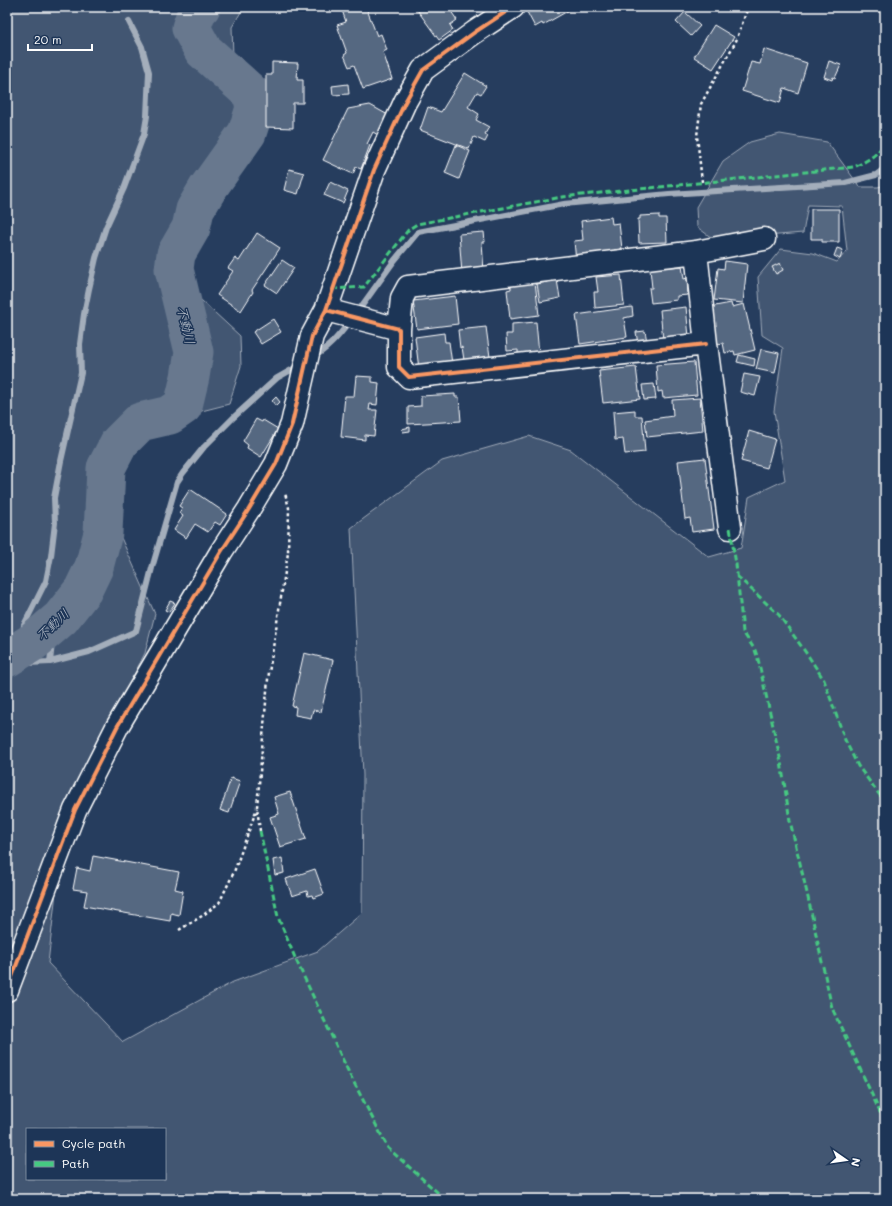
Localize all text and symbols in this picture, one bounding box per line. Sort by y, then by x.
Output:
scale bar [28,26,92,52]
text: 20 m [34,31,62,47]
water label: 不動川 [174,304,200,346]
water label: 不動川 [32,604,72,644]
legend [26,1128,166,1180]
text: Cycle path [62,1135,125,1151]
north arrow [826,1140,866,1180]
text: Path [62,1155,89,1171]
text: N [848,1157,864,1168]

